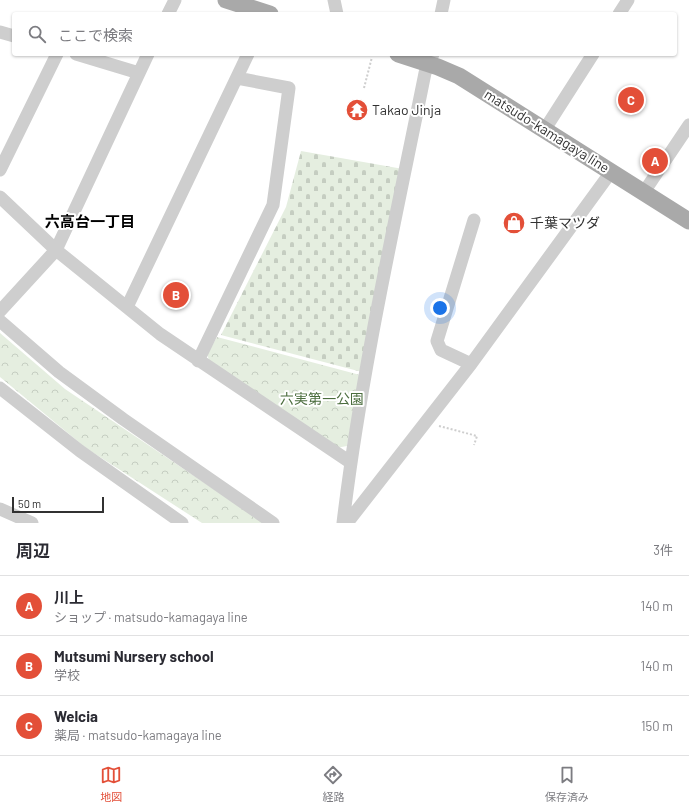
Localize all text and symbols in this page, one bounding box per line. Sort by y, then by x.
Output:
search box [12,12,677,56]
icon: search [26,23,48,45]
text: ここで検索 [58,26,133,44]
street label: matsudo-kamagaya line [482,85,613,176]
pin: C [618,85,644,115]
temple icon: Takao Jinja [344,97,370,123]
place label: Takao Jinja [372,101,441,118]
pin: A [642,146,668,176]
shop icon: 千葉マツダ [501,210,527,236]
district label: 六高台一丁目 [45,212,135,230]
place label: 千葉マツダ [530,214,600,231]
pin: B [163,280,189,310]
your location [430,298,450,318]
park label: 六実第一公園 [280,390,364,407]
scale bar [12,495,104,514]
text: 50 m [18,497,41,510]
text: 周辺 [16,540,50,560]
text: 3件 [653,542,673,558]
text: 川上 [54,588,84,606]
text: A [25,598,33,614]
text: 140 m [641,598,673,614]
text: ショップ · matsudo-kamagaya line [54,609,248,625]
text: Mutsumi Nursery school [54,647,214,665]
text: B [25,658,33,674]
text: 140 m [641,658,673,674]
text: 学校 [54,667,80,683]
text: Welcia [54,707,98,725]
text: C [25,718,33,734]
text: 150 m [641,718,673,734]
text: 薬局 · matsudo-kamagaya line [54,727,222,743]
tab: 地図 [100,764,122,804]
tab: 経路 [322,764,344,804]
tab: 保存済み [545,764,589,804]

